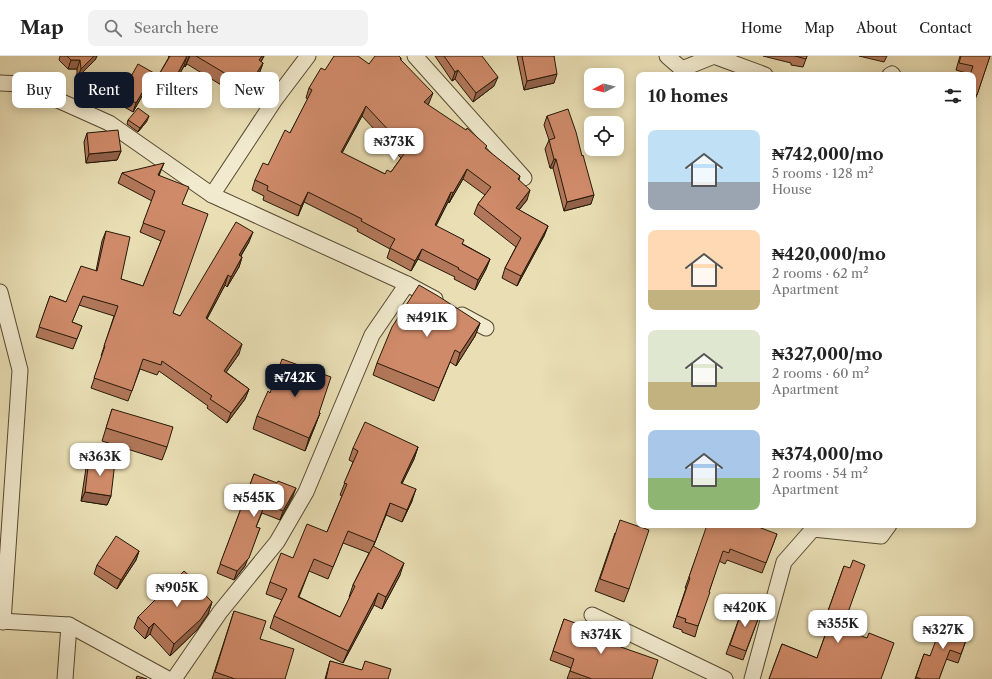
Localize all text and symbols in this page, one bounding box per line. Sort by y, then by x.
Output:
search box [88,10,368,46]
text: Map [20,16,64,39]
icon: search [102,17,124,39]
text: Search here [134,18,219,37]
text: Home [741,19,782,37]
text: Map [804,19,834,37]
text: About [856,19,897,37]
text: Contact [919,19,972,37]
north arrow [584,68,624,108]
map controls [584,68,624,156]
chip: Buy [12,72,66,108]
chip: Rent [74,72,134,108]
chip: Filters [142,72,212,108]
chip: New [220,72,279,108]
icon: filters [942,85,964,107]
text: 10 homes [648,86,728,106]
button: locate [584,116,624,156]
pin: ₦373K [366,128,422,162]
text: ₦373K [373,133,415,149]
text: ₦742,000/mo [772,144,883,164]
icon: home [680,146,728,194]
text: 5 rooms · 128 m² [772,165,874,181]
text: House [772,181,812,197]
text: ₦420,000/mo [772,244,886,264]
icon: home [680,246,728,294]
text: 2 rooms · 62 m² [772,265,869,281]
text: Apartment [772,281,839,297]
pin: ₦491K [399,304,455,338]
text: ₦491K [406,309,448,325]
text: ₦327,000/mo [772,344,883,364]
icon: home [680,346,728,394]
pin: ₦742K [267,364,323,398]
text: 2 rooms · 60 m² [772,365,869,381]
text: ₦742K [274,369,316,385]
text: Apartment [772,381,839,397]
pin: ₦363K [72,443,128,477]
text: ₦374,000/mo [772,444,883,464]
icon: home [680,446,728,494]
text: ₦363K [79,448,121,464]
text: 2 rooms · 54 m² [772,465,868,481]
text: Apartment [772,481,839,497]
pin: ₦545K [226,484,282,518]
text: ₦545K [233,489,275,505]
pin: ₦905K [149,574,205,608]
text: ₦905K [156,579,198,595]
pin: ₦420K [717,594,773,628]
text: ₦420K [723,599,767,615]
pin: ₦355K [810,610,866,644]
text: ₦355K [817,615,859,631]
pin: ₦327K [915,616,971,650]
pin: ₦374K [573,621,629,655]
text: ₦327K [922,621,964,637]
text: ₦374K [580,626,622,642]

